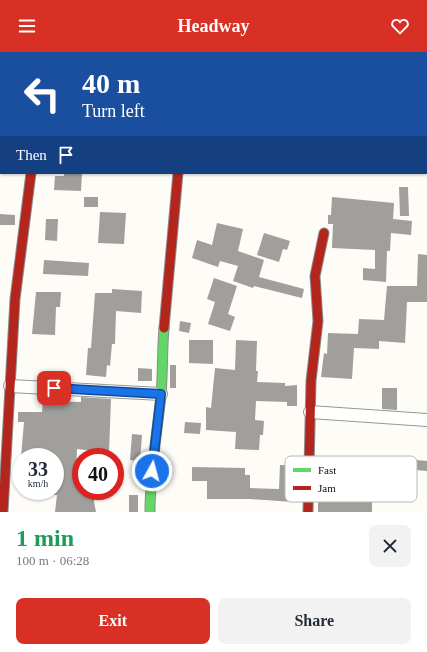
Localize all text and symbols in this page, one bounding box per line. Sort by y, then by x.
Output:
icon: menu [16,15,38,37]
icon: heart [389,15,411,37]
text: Headway [178,16,250,36]
icon: left [16,68,68,120]
text: 40 m [82,68,140,99]
text: Turn left [82,101,145,121]
icon: arrive [55,144,77,166]
text: Then [16,147,47,163]
pin [37,371,71,405]
icon: arrive [43,377,65,399]
speed limit sign: 40 [72,448,124,500]
position arrow [131,450,173,492]
legend [285,456,417,502]
text: 33 [28,458,48,480]
text: Fast [318,464,336,476]
text: km/h [28,478,48,489]
text: Jam [318,482,336,494]
text: 1 min [16,525,74,551]
button: close [369,525,411,567]
text: 100 m · 06:28 [16,553,89,568]
button: Exit [16,598,210,644]
button: Share [218,598,411,644]

